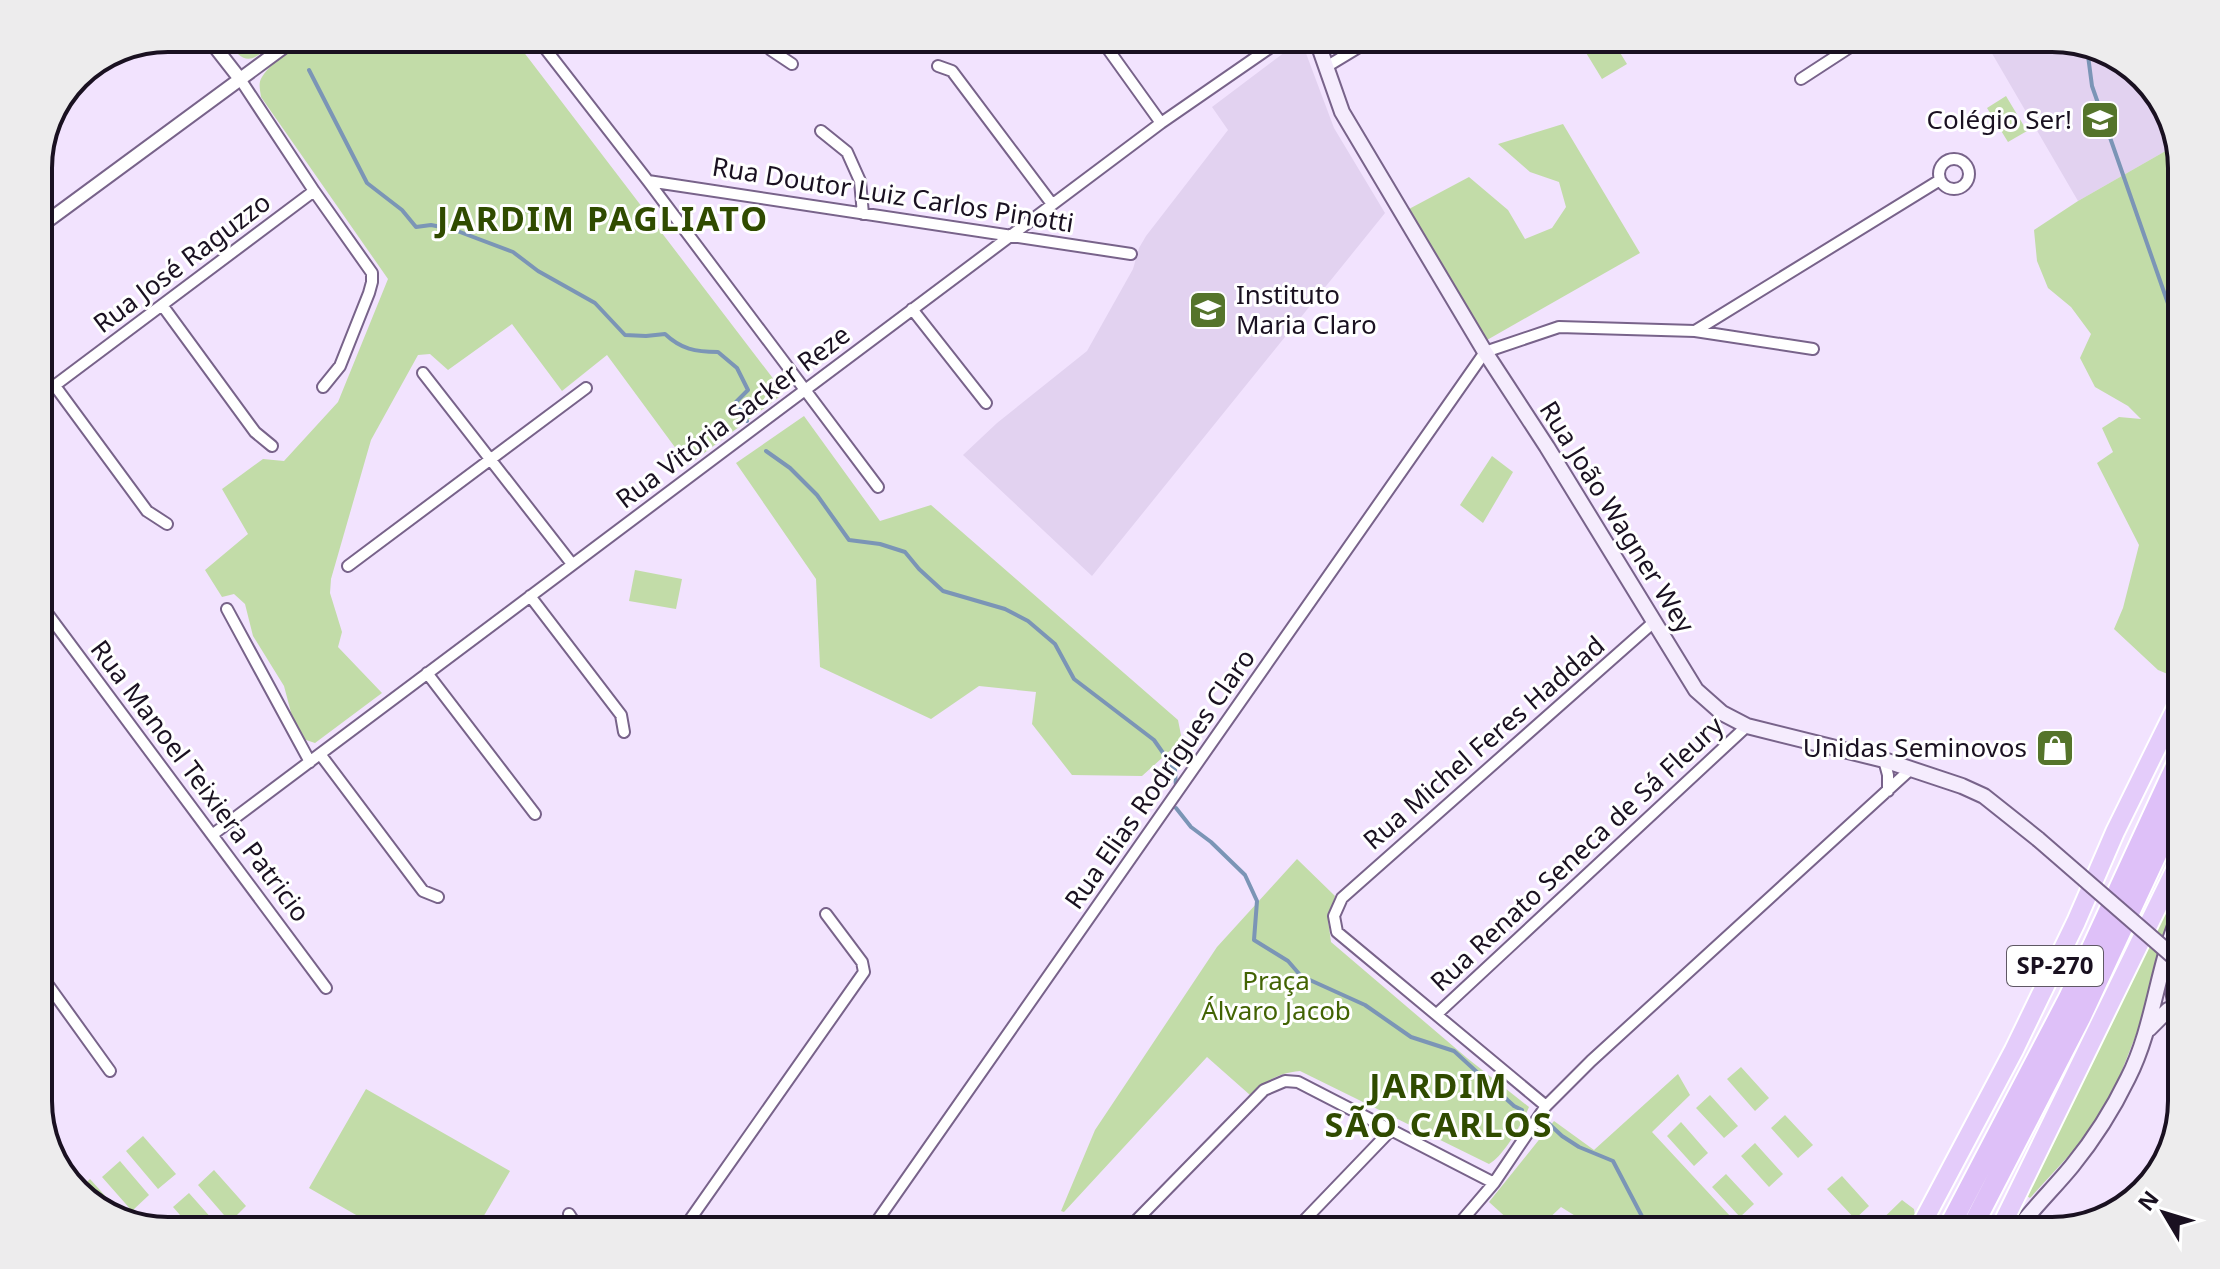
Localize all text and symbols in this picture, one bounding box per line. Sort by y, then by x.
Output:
school or university icon: Colégio Ser! [2079,99,2121,141]
place label: Colégio Ser! [1927,101,2072,137]
street label: Rua Doutor Luiz Carlos Pinotti [710,148,1076,240]
street label: Rua José Raguzzo [85,184,277,341]
district label: JARDIM PAGLIATO [434,195,769,241]
place label: Instituto Maria Claro [1236,276,1377,342]
school or university icon: Instituto Maria Claro [1187,289,1229,331]
street label: Rua Vitória Sacker Reze [608,316,857,516]
street label: Rua João Wagner Wey [1532,394,1704,640]
street label: Rua Michel Feres Haddad [1355,627,1612,857]
street label: Rua Manoel Teixiera Patricio [83,632,319,929]
street label: Rua Elias Rodrigues Claro [1055,641,1263,916]
street label: Rua Renato Seneca de Sá Fleury [1422,707,1731,999]
shop icon: Unidas Seminovos [2034,727,2076,769]
place label: Unidas Seminovos [1803,729,2027,765]
road number: SP-270 [2007,946,2103,986]
park label: Praça Álvaro Jacob [1201,962,1351,1028]
district label: JARDIM SÃO CARLOS [1325,1062,1553,1147]
north arrow [2124,1173,2204,1253]
text: N [2130,1184,2165,1216]

